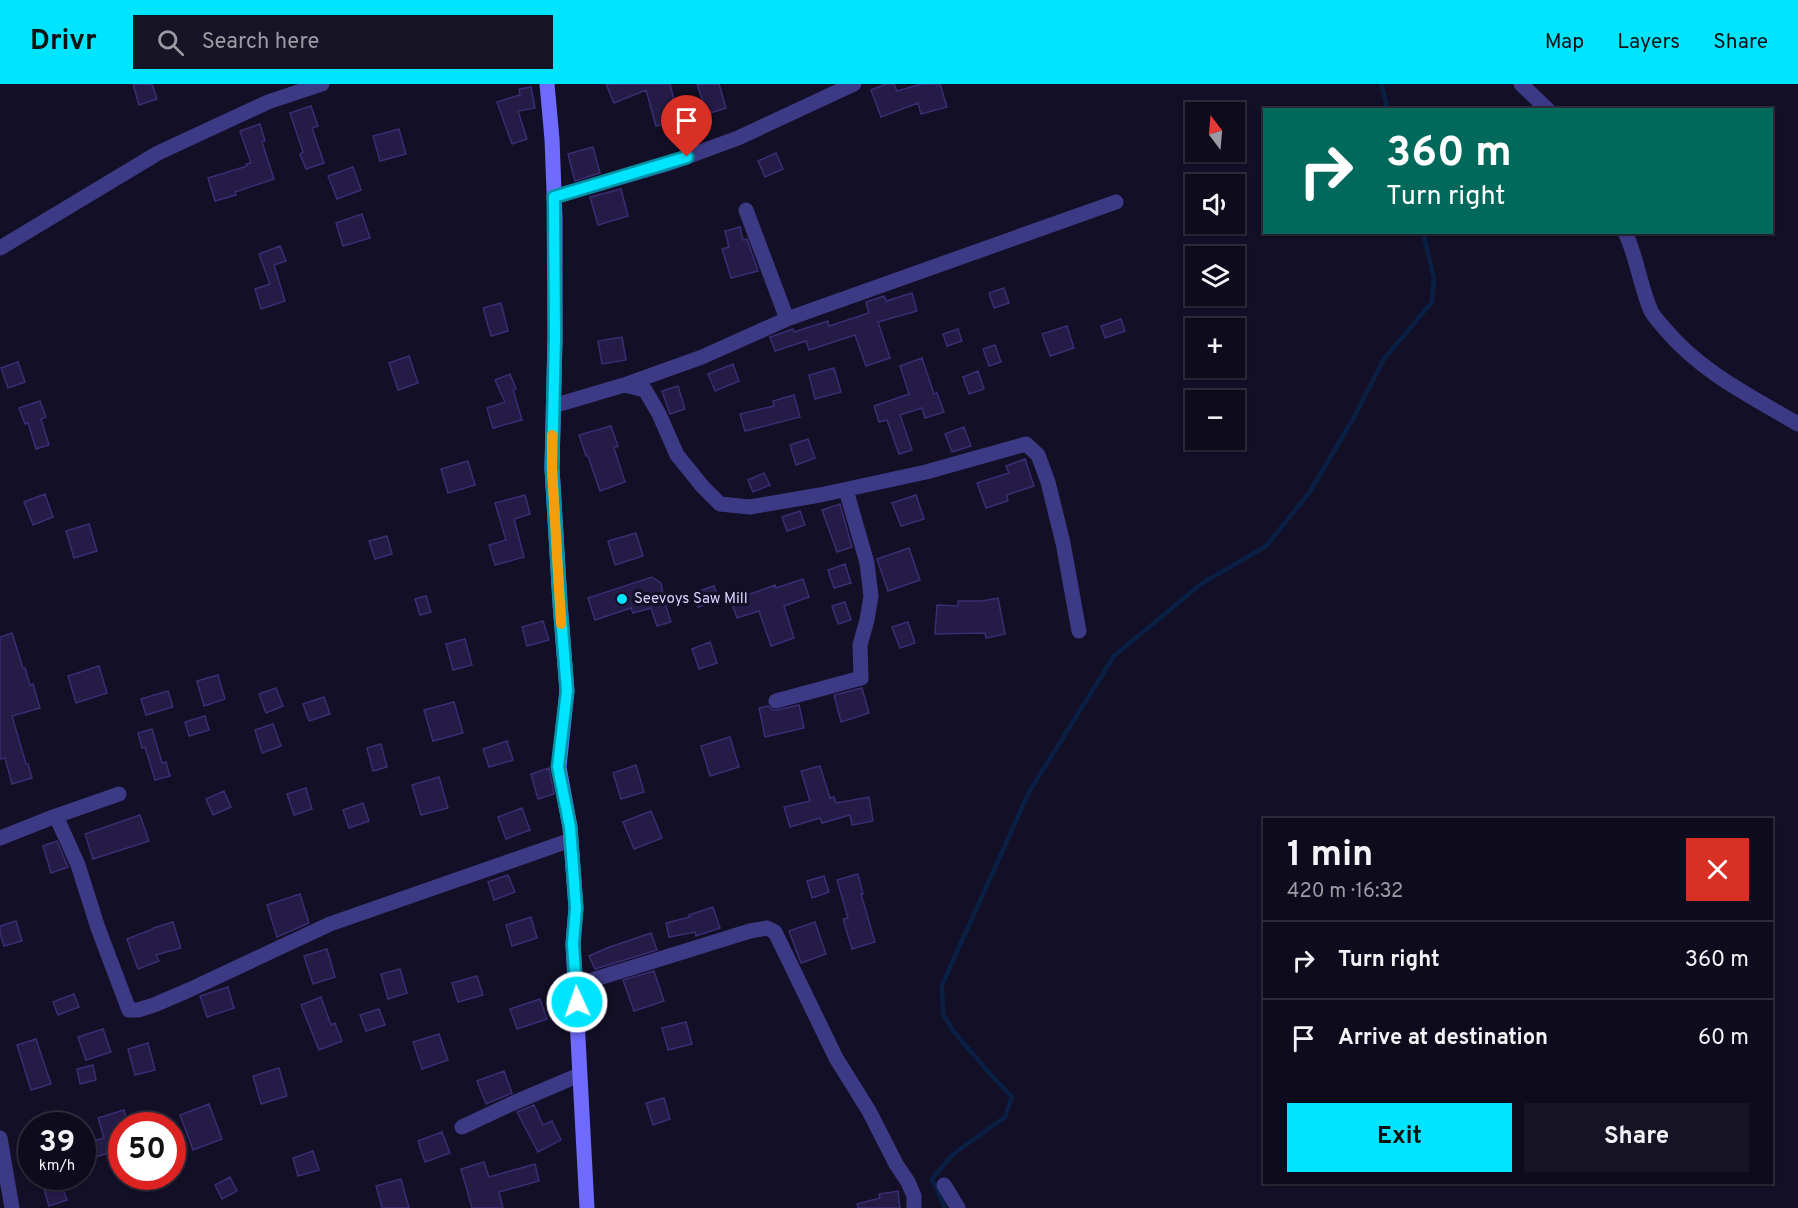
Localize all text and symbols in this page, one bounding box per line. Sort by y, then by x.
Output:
search box [133,15,553,69]
text: Drivr [30,24,97,60]
icon: search [154,26,187,59]
text: Search here [202,29,319,56]
text: Map [1545,29,1584,56]
text: Layers [1617,29,1680,56]
text: Share [1713,29,1768,56]
pin [661,95,712,157]
north arrow [1185,102,1245,162]
map controls [1185,102,1245,450]
icon: arrive [670,104,703,137]
text: 360 m [1386,128,1512,181]
icon: right [1287,132,1365,210]
button: sound [1185,174,1245,234]
text: Turn right [1386,180,1505,214]
button: layers [1185,246,1245,306]
button: + [1185,318,1245,378]
button: − [1185,390,1245,450]
place label: Seevoys Saw Mill [634,590,748,609]
marker: Seevoys Saw Mill [615,592,629,606]
text: 1 min [1287,833,1373,879]
button: close [1686,838,1749,901]
text: 420 m · 16:32 [1287,879,1403,905]
icon: right [1287,944,1320,977]
text: Turn right [1338,947,1440,974]
text: 360 m [1685,947,1749,974]
position arrow [545,970,609,1034]
icon: arrive [1287,1022,1320,1055]
text: Arrive at destination [1338,1025,1548,1052]
text: 60 m [1698,1025,1749,1052]
button: Exit [1287,1103,1512,1172]
button: Share [1524,1103,1749,1172]
speed limit sign: 50 [108,1112,186,1190]
text: 39 [39,1125,75,1162]
text: km/h [39,1157,75,1176]

